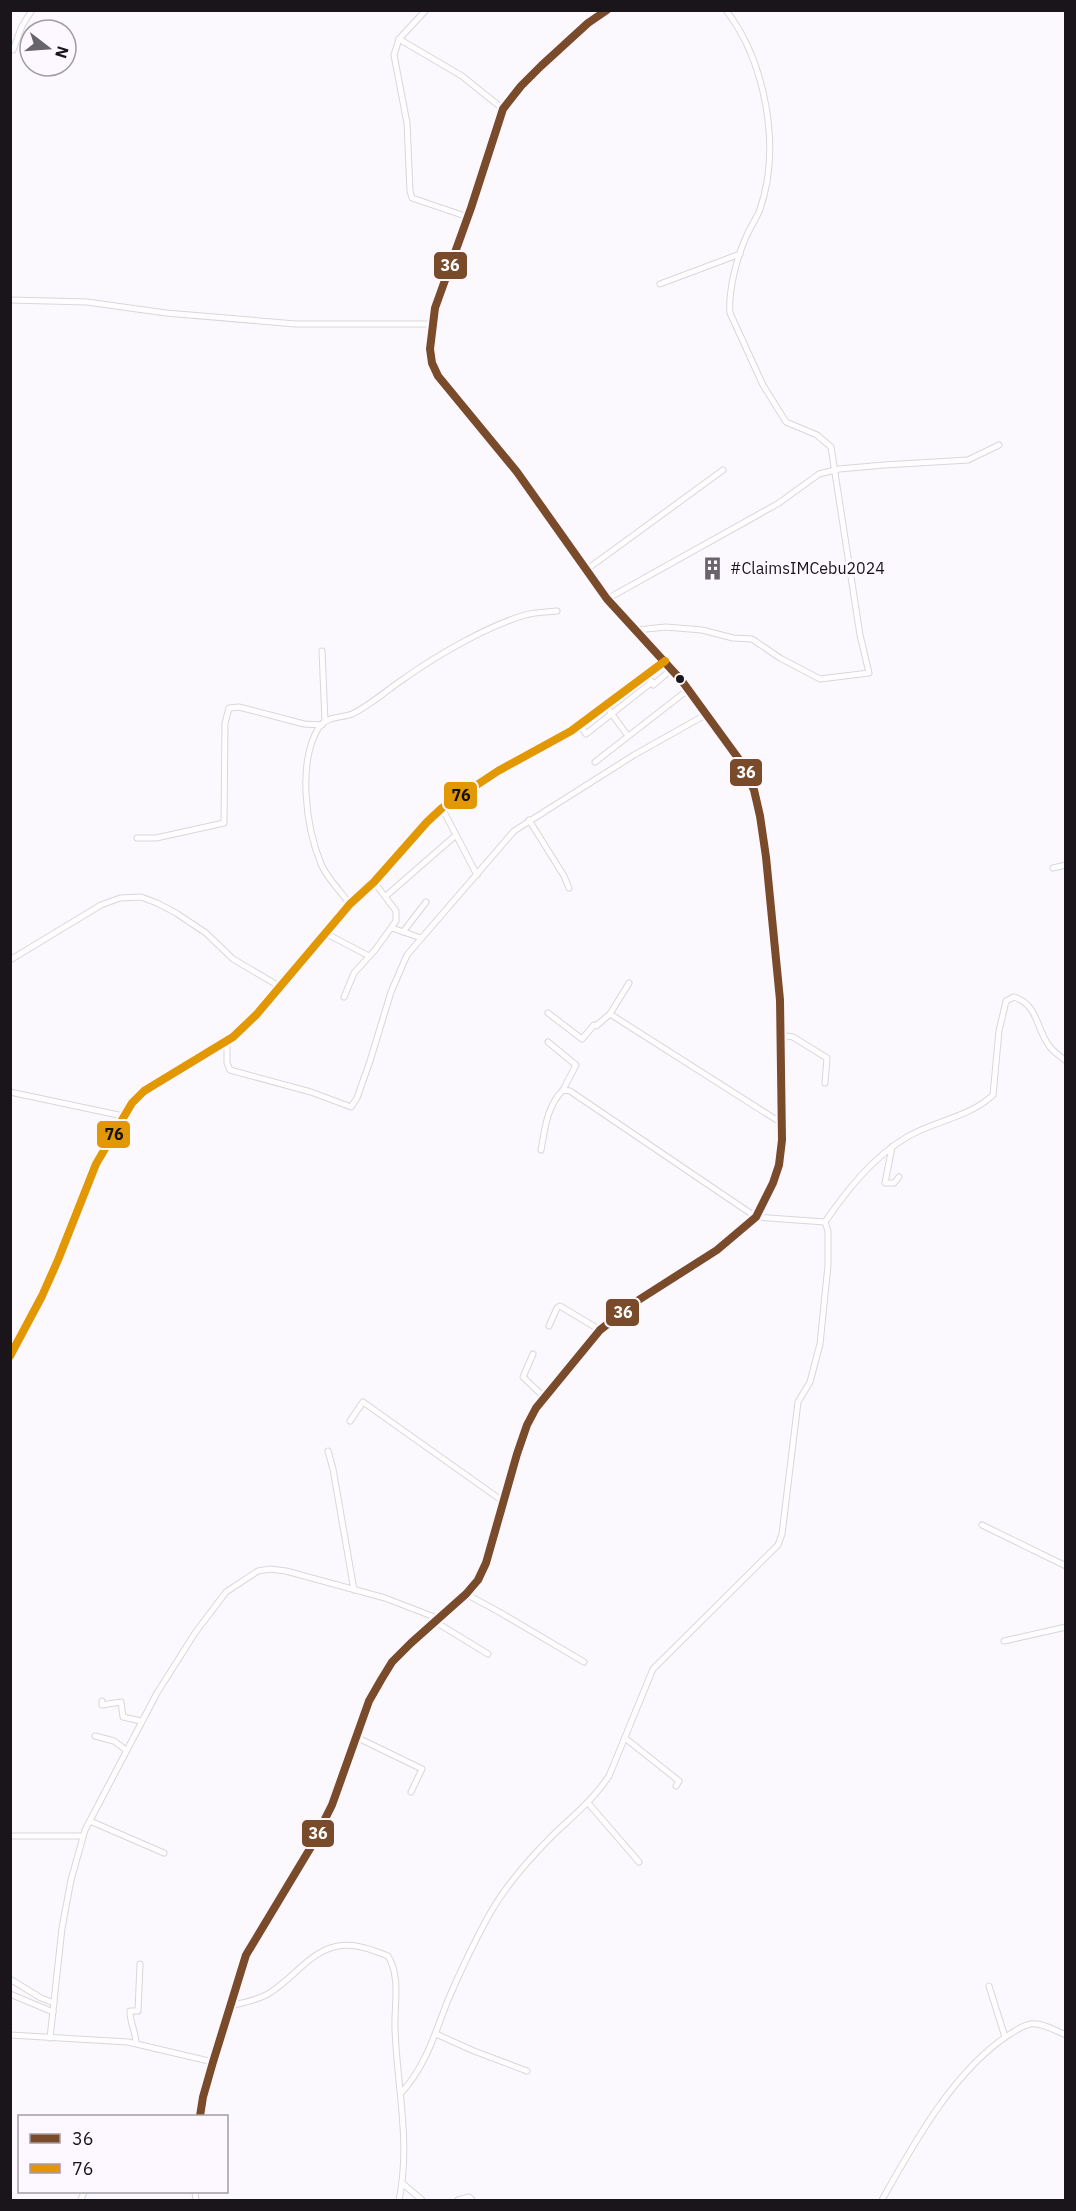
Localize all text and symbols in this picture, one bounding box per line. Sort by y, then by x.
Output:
north arrow [18,18,78,78]
text: N [51,44,74,61]
line badge: 36 [433,251,468,280]
text: 36 [440,255,460,275]
building icon: #ClaimsIMCebu2024 [699,555,725,581]
place label: #ClaimsIMCebu2024 [730,558,885,578]
unlabelled marker [674,673,686,685]
line badge: 36 [729,758,763,787]
text: 36 [736,762,756,782]
line badge: 76 [443,781,478,810]
text: 76 [451,785,471,805]
line badge: 76 [96,1120,131,1149]
text: 76 [104,1124,124,1144]
line badge: 36 [605,1298,640,1327]
text: 36 [613,1302,633,1322]
line badge: 36 [301,1819,335,1848]
text: 36 [308,1823,328,1843]
legend [18,2115,228,2193]
text: 36 [72,2127,94,2150]
text: 76 [72,2157,94,2180]

